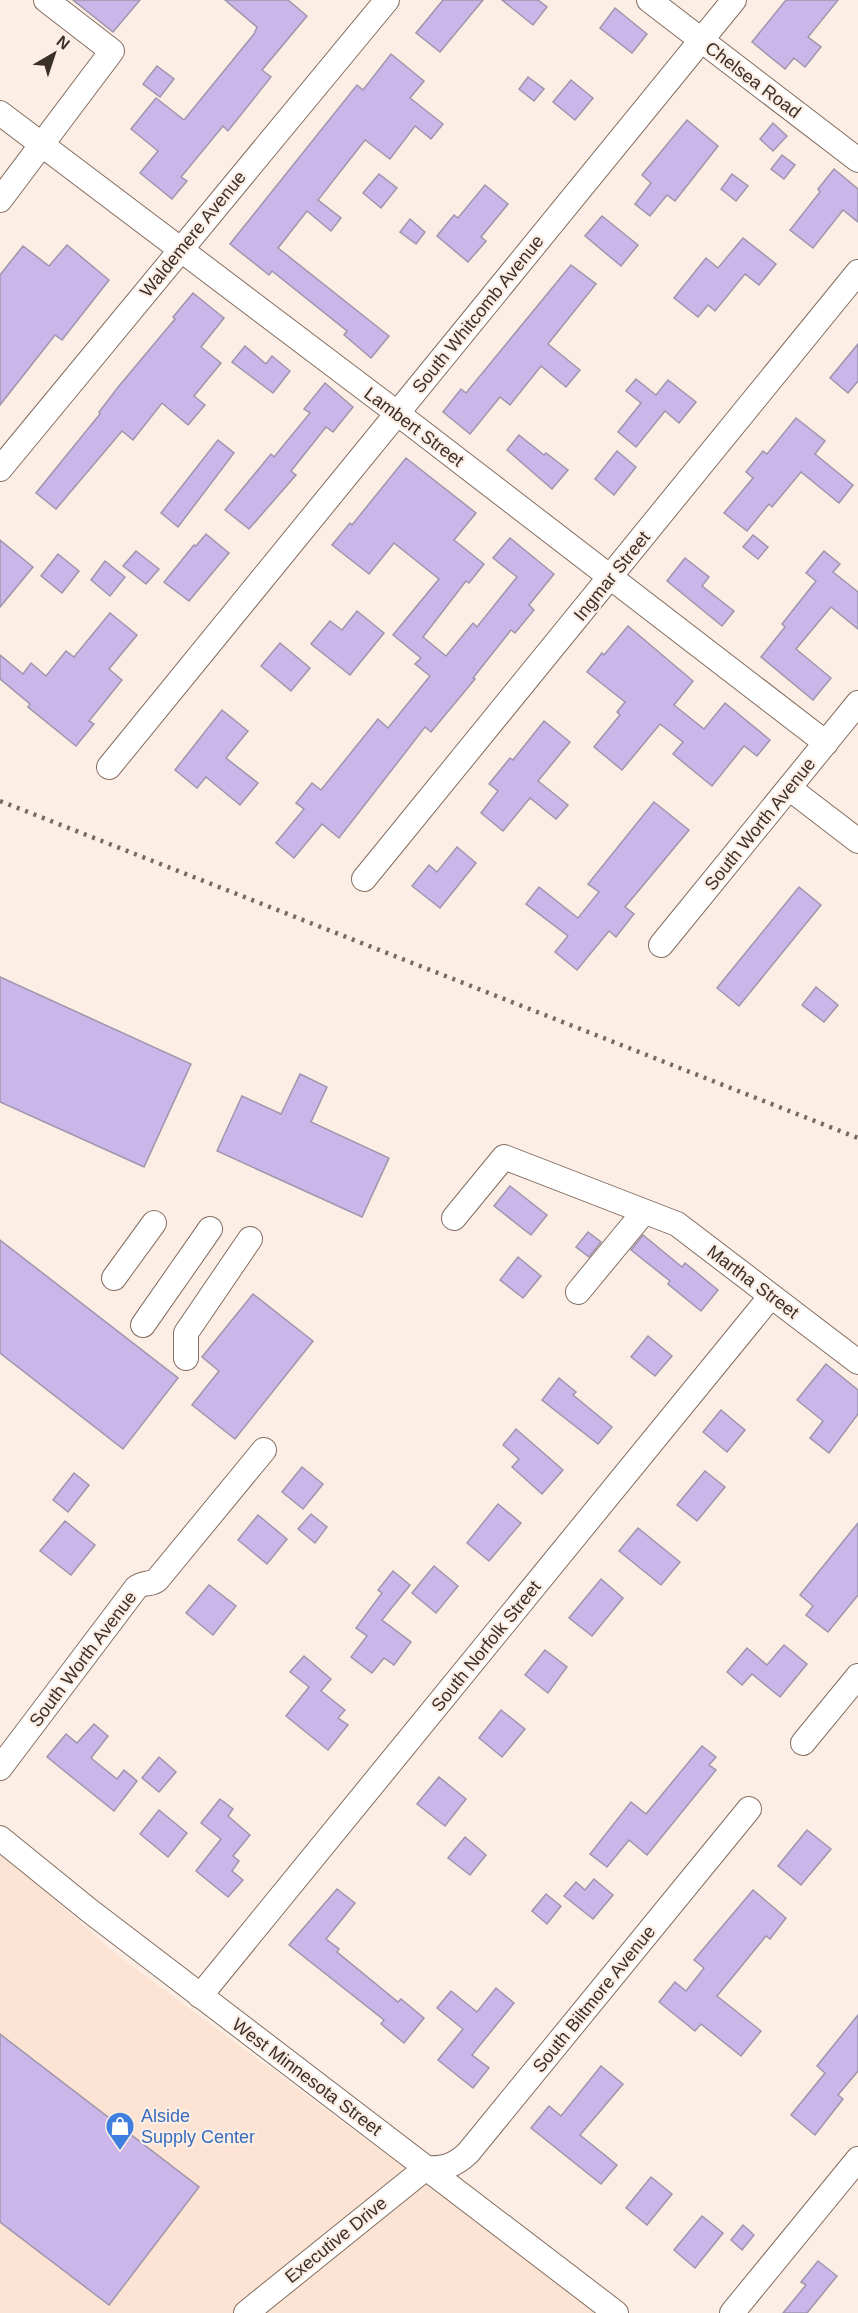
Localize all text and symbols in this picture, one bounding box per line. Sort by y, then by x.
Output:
north arrow [24,24,84,84]
text: N [53,32,73,53]
street label: Chelsea Road [701,38,805,122]
street label: Waldemere Avenue [136,167,250,301]
street label: South Whitcomb Avenue [408,231,548,397]
street label: Lambert Street [360,383,468,471]
street label: Ingmar Street [570,527,654,625]
street label: South Worth Avenue [700,754,820,894]
street label: Martha Street [703,1241,803,1323]
street label: South Norfolk Street [427,1577,545,1715]
street label: South Worth Avenue [26,1587,140,1731]
street label: South Biltmore Avenue [529,1922,659,2076]
street label: West Minnesota Street [228,2014,386,2140]
place label: Alside Supply Center [141,2106,255,2147]
shop icon: Alside Supply Center [104,2110,136,2152]
street label: Executive Drive [281,2193,391,2287]

